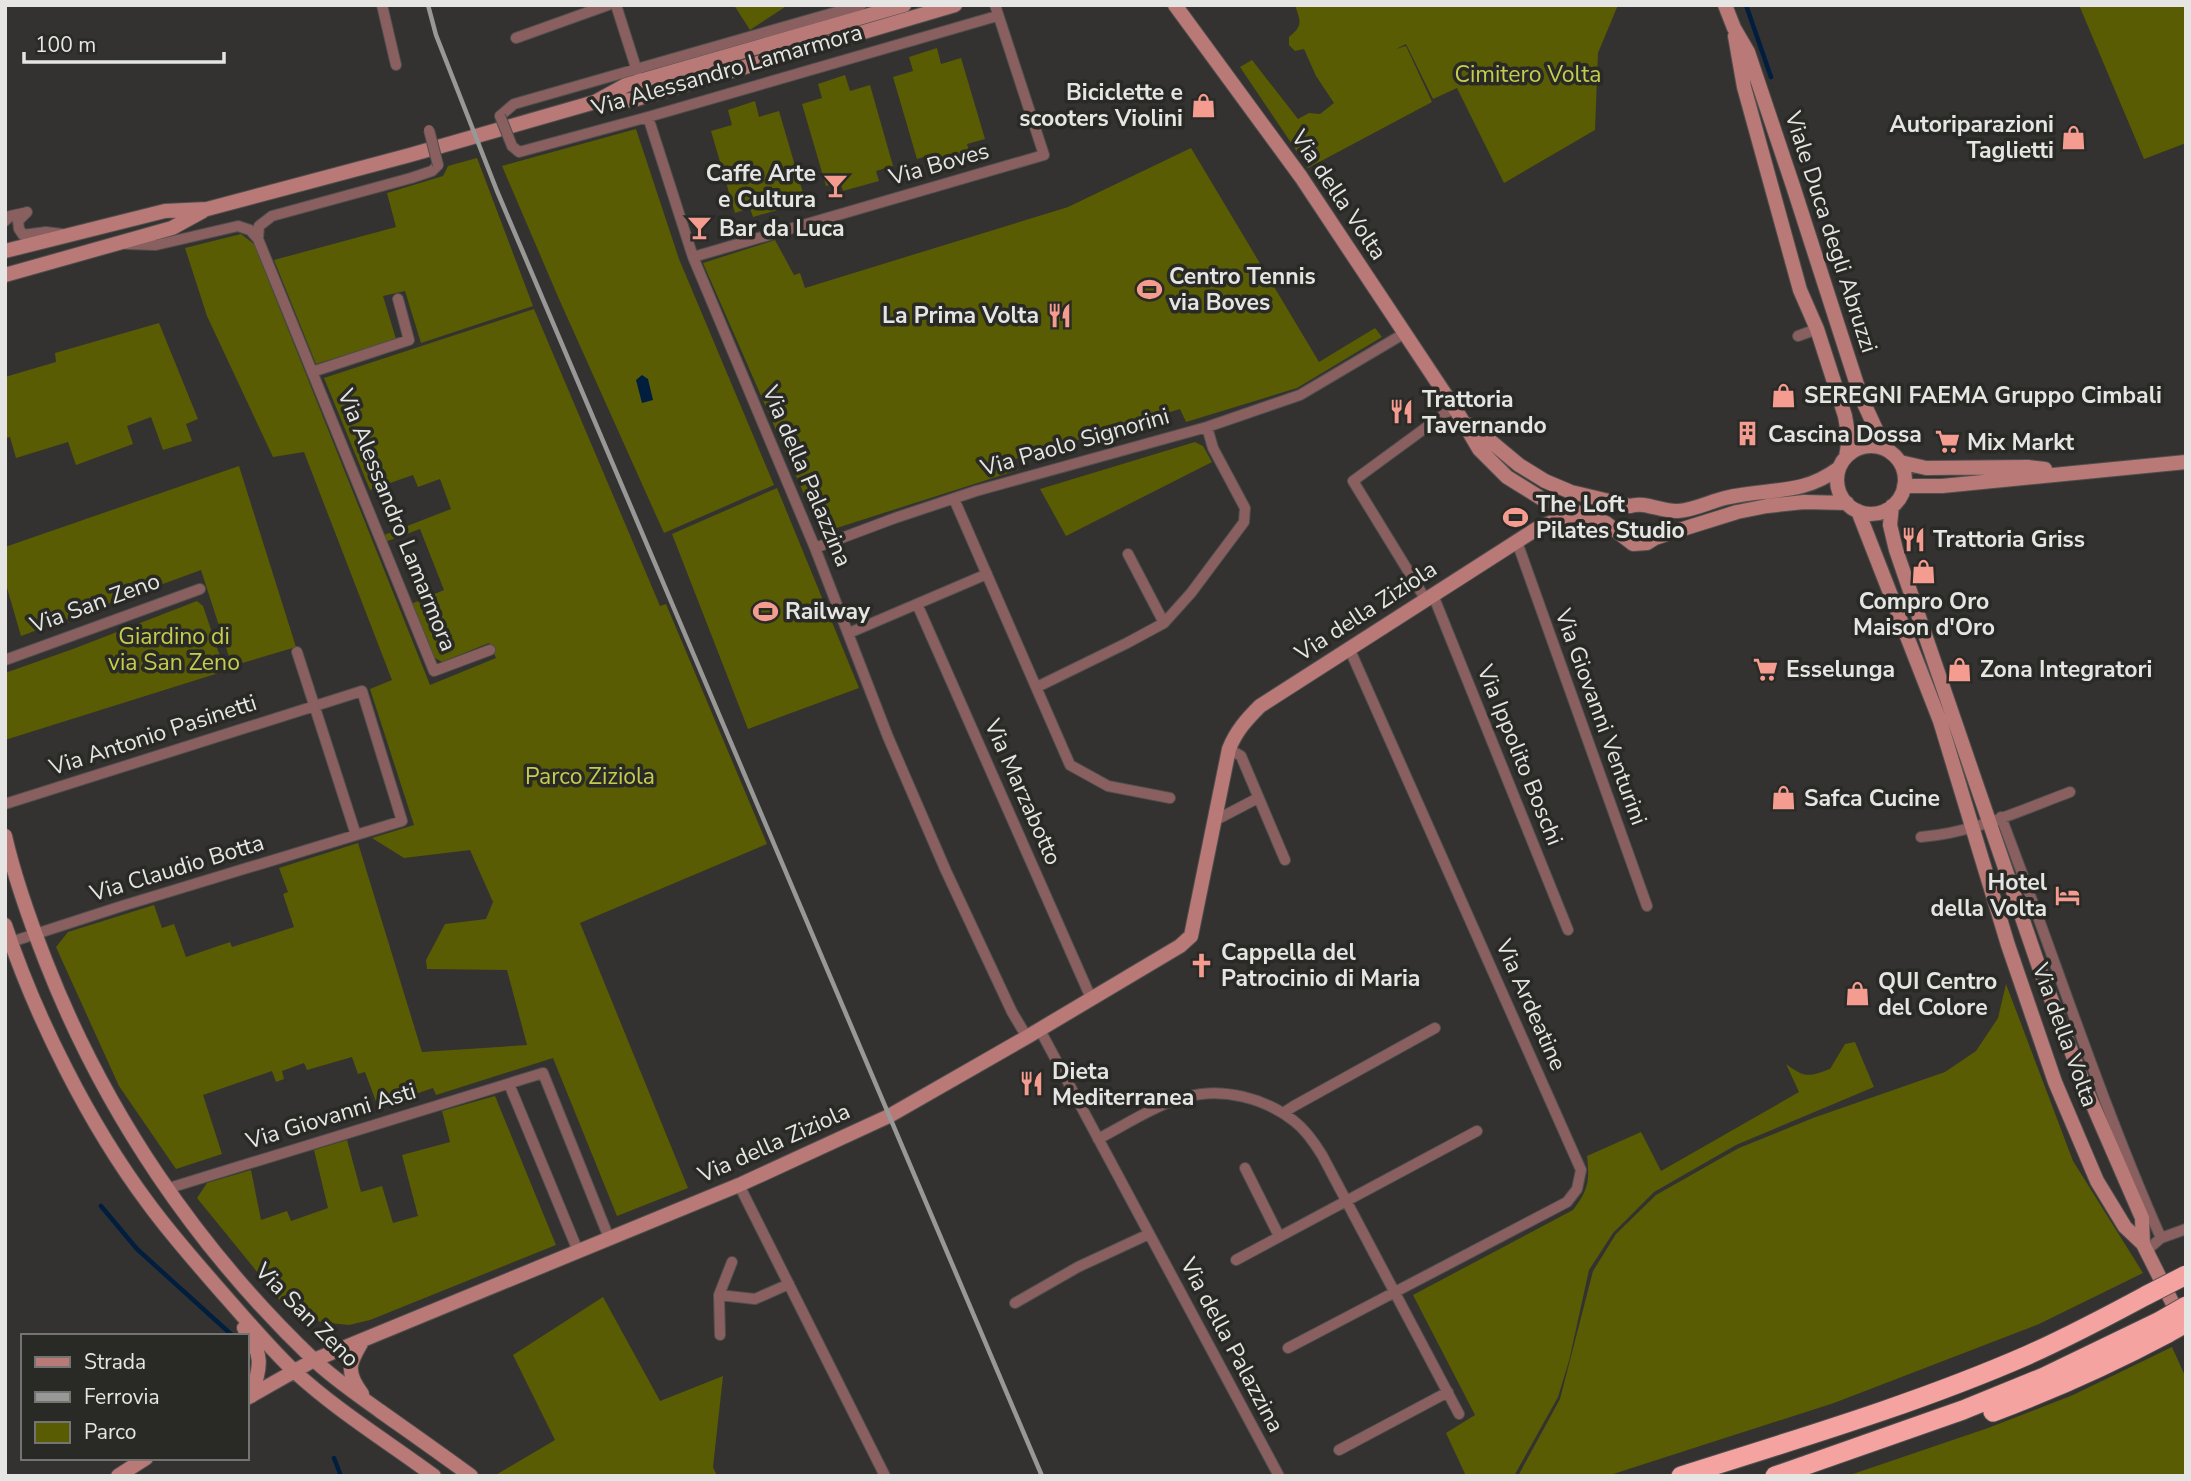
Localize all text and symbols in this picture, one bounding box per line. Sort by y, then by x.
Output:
street label: Via Alessandro Lamarmora [587,16,866,124]
scale bar [24,21,224,65]
text: 100 m [35,31,96,59]
park label: Cimitero Volta [1455,59,1601,90]
place label: Biciclette e scooters Violini [1019,77,1183,134]
shop icon: Biciclette e scooters Violini [1189,91,1217,119]
street label: Viale Duca degli Abruzzi [1777,106,1885,357]
place label: Autoriparazioni Taglietti [1890,109,2054,166]
street label: Via della Volta [1283,123,1394,266]
shop icon: Autoriparazioni Taglietti [2060,123,2088,151]
street label: Via Boves [885,135,993,193]
place label: Caffe Arte e Cultura [706,158,816,215]
bar icon: Caffe Arte e Cultura [822,172,850,200]
place label: Bar da Luca [719,213,845,244]
bar icon: Bar da Luca [685,214,713,242]
place label: Centro Tennis via Boves [1168,261,1316,318]
sports icon: Centro Tennis via Boves [1135,275,1163,303]
place label: La Prima Volta [882,300,1039,331]
restaurant icon: La Prima Volta [1045,301,1073,329]
street label: Via della Palazzina [754,380,859,571]
place label: SEREGNI FAEMA Gruppo Cimbali [1804,380,2162,411]
shop icon: SEREGNI FAEMA Gruppo Cimbali [1770,381,1798,409]
street label: Via Alessandro Lamarmora [330,383,464,656]
place label: Trattoria Tavernando [1422,384,1547,441]
restaurant icon: Trattoria Tavernando [1388,398,1416,426]
street label: Via Paolo Signorini [976,400,1173,484]
place label: Cascina Dossa [1768,419,1922,450]
building icon: Cascina Dossa [1734,420,1762,448]
place label: Mix Markt [1967,427,2074,458]
supermarket icon: Mix Markt [1933,428,1961,456]
place label: The Loft Pilates Studio [1536,489,1685,546]
sports icon: The Loft Pilates Studio [1502,503,1530,531]
place label: Trattoria Griss [1933,524,2085,555]
restaurant icon: Trattoria Griss [1899,525,1927,553]
street label: Via della Ziziola [1288,554,1443,669]
shop icon: Compro Oro Maison d'Oro [1910,557,1938,585]
street label: Via San Zeno [25,565,164,641]
place label: Compro Oro Maison d'Oro [1853,586,1995,643]
place label: Railway [785,596,871,627]
sports icon: Railway [751,597,779,625]
street label: Via Giovanni Venturini [1547,604,1655,829]
park label: Giardino di via San Zeno [108,621,240,678]
place label: Esselunga [1786,654,1895,685]
place label: Zona Integratori [1980,654,2152,685]
supermarket icon: Esselunga [1752,655,1780,683]
shop icon: Zona Integratori [1946,655,1974,683]
street label: Via Ippolito Boschi [1469,659,1570,850]
street label: Via Antonio Pasinetti [45,687,260,783]
street label: Via Marzabotto [977,713,1069,870]
park label: Parco Ziziola [525,761,655,792]
place label: Safca Cucine [1804,783,1940,814]
shop icon: Safca Cucine [1770,784,1798,812]
street label: Via Claudio Botta [85,827,268,909]
place label: Hotel della Volta [1931,867,2048,924]
hotel icon: Hotel della Volta [2053,881,2081,909]
street label: Via Ardeatine [1488,934,1574,1076]
place label: Cappella del Patrocinio di Maria [1221,937,1420,994]
church icon: Cappella del Patrocinio di Maria [1187,951,1215,979]
street label: Via della Volta [2024,958,2105,1111]
place label: QUI Centro del Colore [1878,966,1997,1023]
shop icon: QUI Centro del Colore [1844,980,1872,1008]
place label: Dieta Mediterranea [1052,1056,1194,1113]
restaurant icon: Dieta Mediterranea [1018,1070,1046,1098]
street label: Via Giovanni Asti [241,1075,420,1157]
street label: Via della Ziziola [692,1096,855,1191]
street label: Via della Palazzina [1172,1251,1291,1438]
street label: Via San Zeno [247,1255,366,1374]
legend [21,1334,248,1460]
text: Strada [84,1348,146,1376]
text: Ferrovia [84,1383,160,1411]
text: Parco [84,1418,137,1446]

